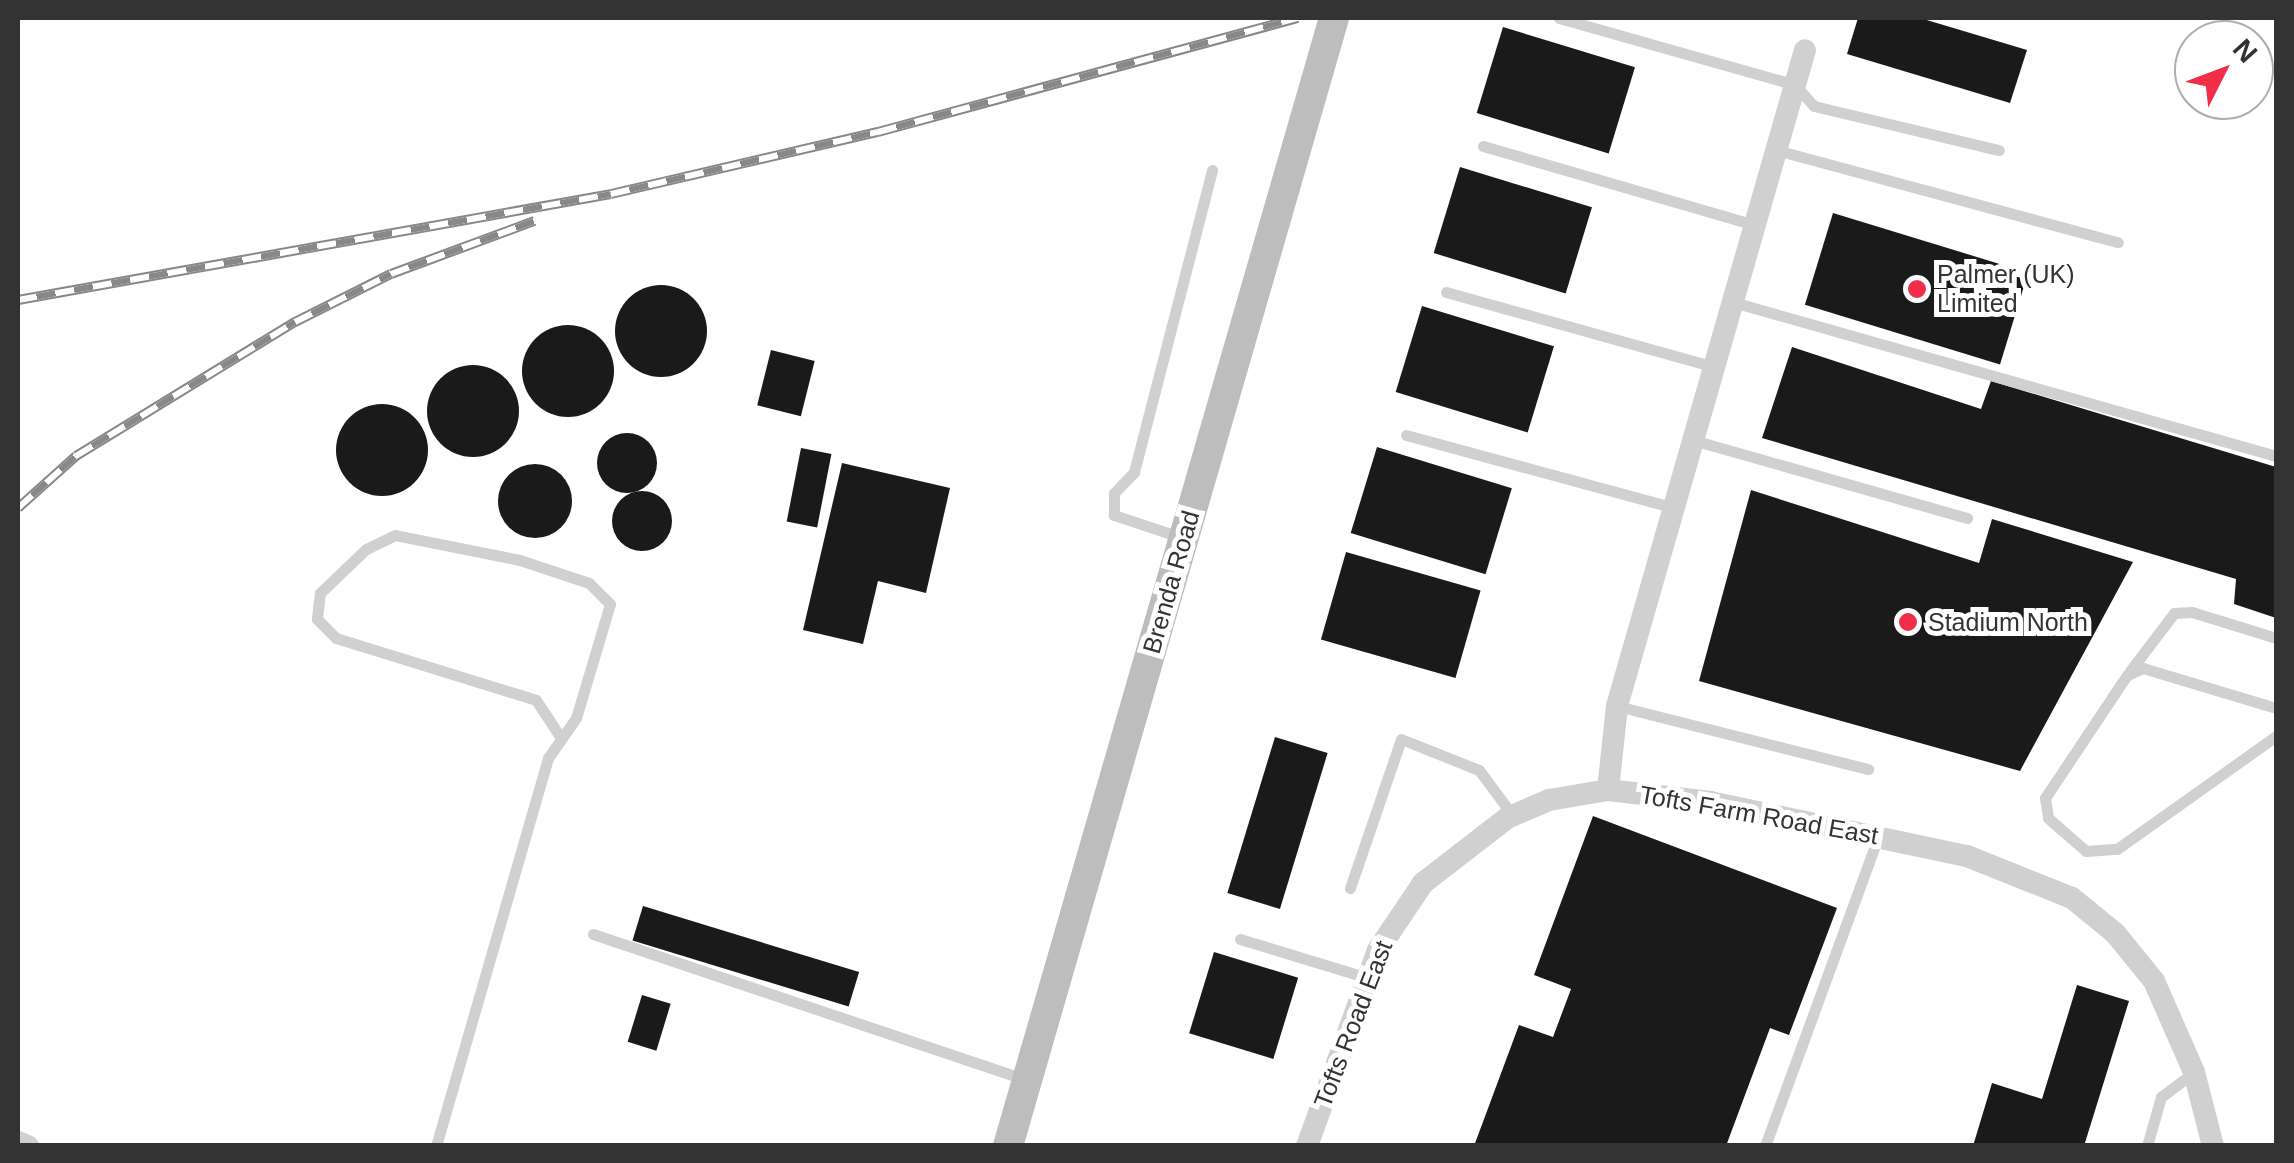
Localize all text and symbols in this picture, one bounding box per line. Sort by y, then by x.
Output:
north arrow [2174,20,2274,120]
text: N [2227,33,2263,69]
place label: Palmer (UK) Limited [1937,260,2075,319]
marker: Palmer (UK) Limited [1906,278,1928,300]
street label: Brenda Road [1136,507,1206,657]
place label: Stadium North [1928,607,2088,637]
marker: Stadium North [1897,611,1919,633]
street label: Tofts Farm Road East [1637,779,1881,851]
street label: Tofts Road East [1307,936,1399,1112]

